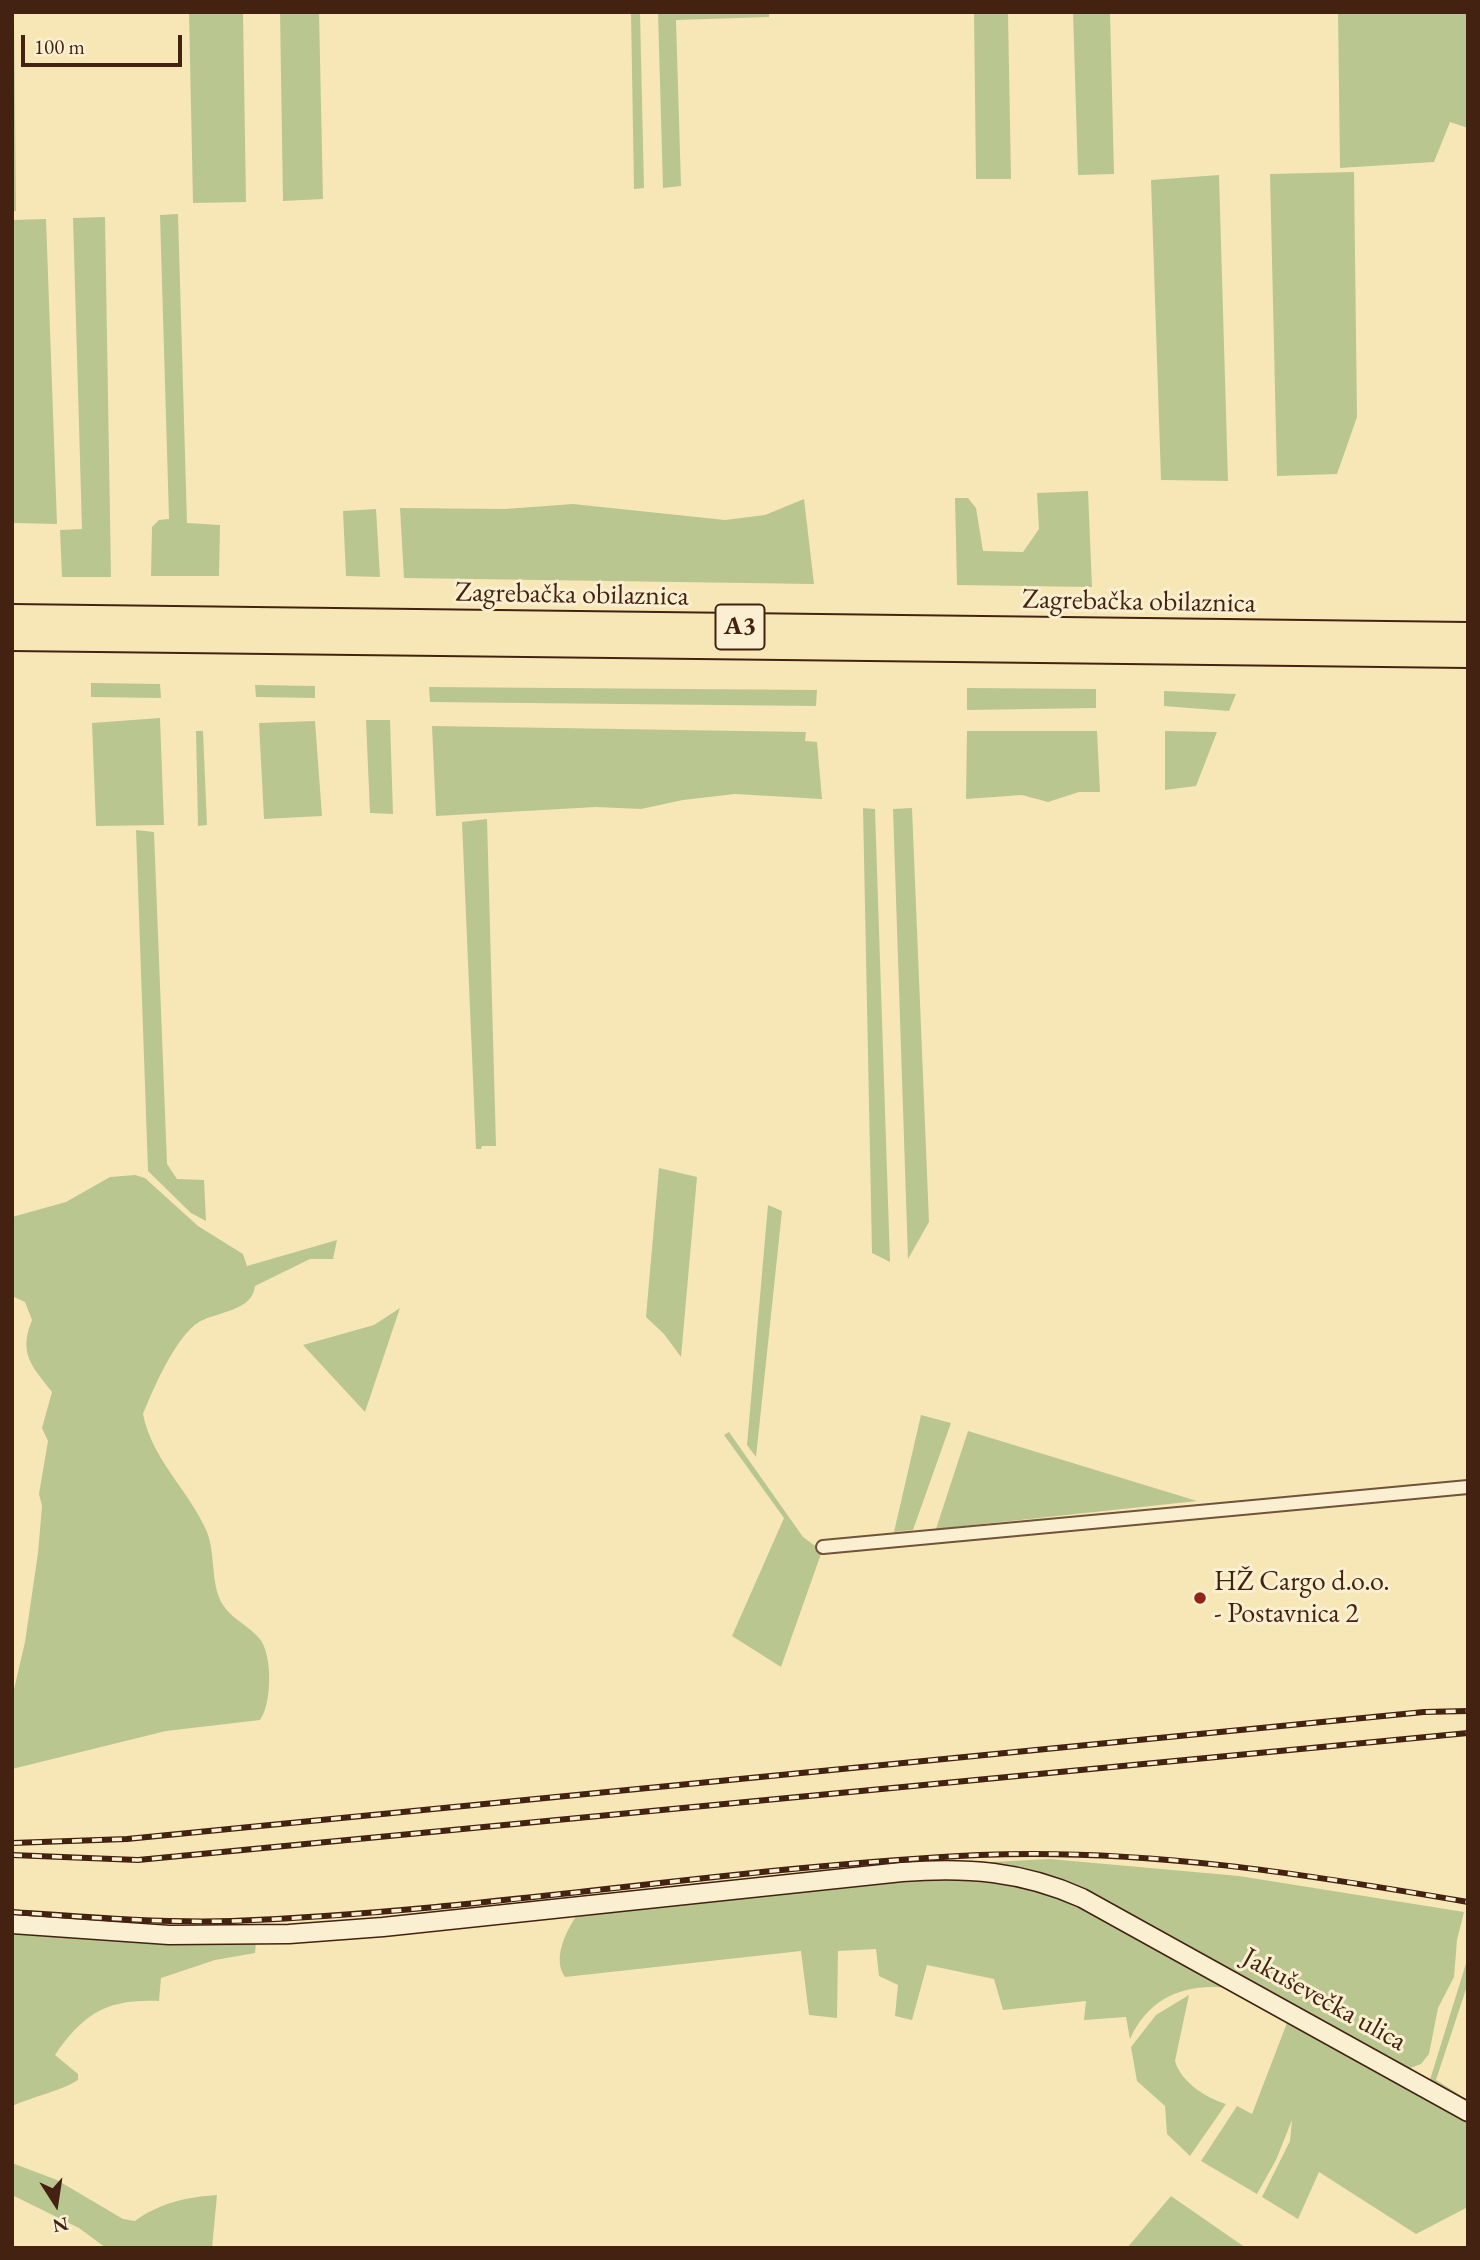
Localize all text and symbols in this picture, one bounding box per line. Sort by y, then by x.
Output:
scale bar [24,21,186,65]
text: 100 m [34,33,85,60]
street label: Zagrebačka obilaznica [455,576,689,614]
street label: Zagrebačka obilaznica [1022,583,1256,621]
road number: A3 [716,604,764,650]
place label: HŽ Cargo d.o.o. - Postavnica 2 [1214,1565,1390,1631]
marker: HŽ Cargo d.o.o. - Postavnica 2 [1192,1590,1208,1606]
street label: Jakuševečka ulica [1236,1941,1412,2059]
north arrow [21,2169,91,2239]
text: N [50,2211,71,2239]

